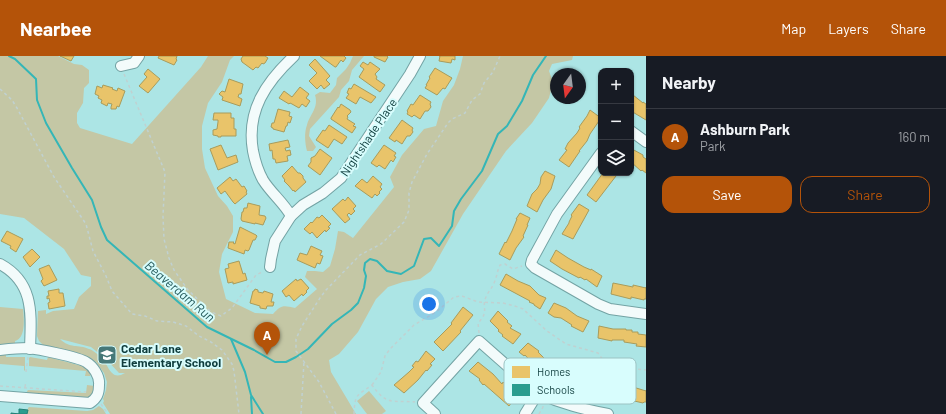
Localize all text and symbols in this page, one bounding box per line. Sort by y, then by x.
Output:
text: Nearbee [20,17,92,40]
text: Map [781,20,806,37]
text: Layers [828,20,869,37]
text: Share [891,20,926,37]
north arrow [550,68,586,104]
map controls [598,68,634,176]
button: + [598,68,634,104]
text: Nearby [662,72,716,92]
street label: Nightshade Place [337,95,399,179]
button: − [598,104,634,140]
text: Ashburn Park [700,120,790,138]
text: A [671,129,679,145]
text: 160 m [898,129,930,145]
text: Park [700,138,726,154]
button: layers [598,140,634,176]
button: Save [662,176,792,213]
button: Share [800,176,930,213]
water label: Beaverdam Run [142,257,218,325]
your location [419,294,439,314]
pin: A [254,322,280,355]
place label: Cedar Lane Elementary School [121,341,221,369]
school or university icon: Cedar Lane Elementary School [96,344,118,366]
legend [504,358,636,404]
text: Homes [537,365,570,378]
text: Schools [537,383,575,396]

